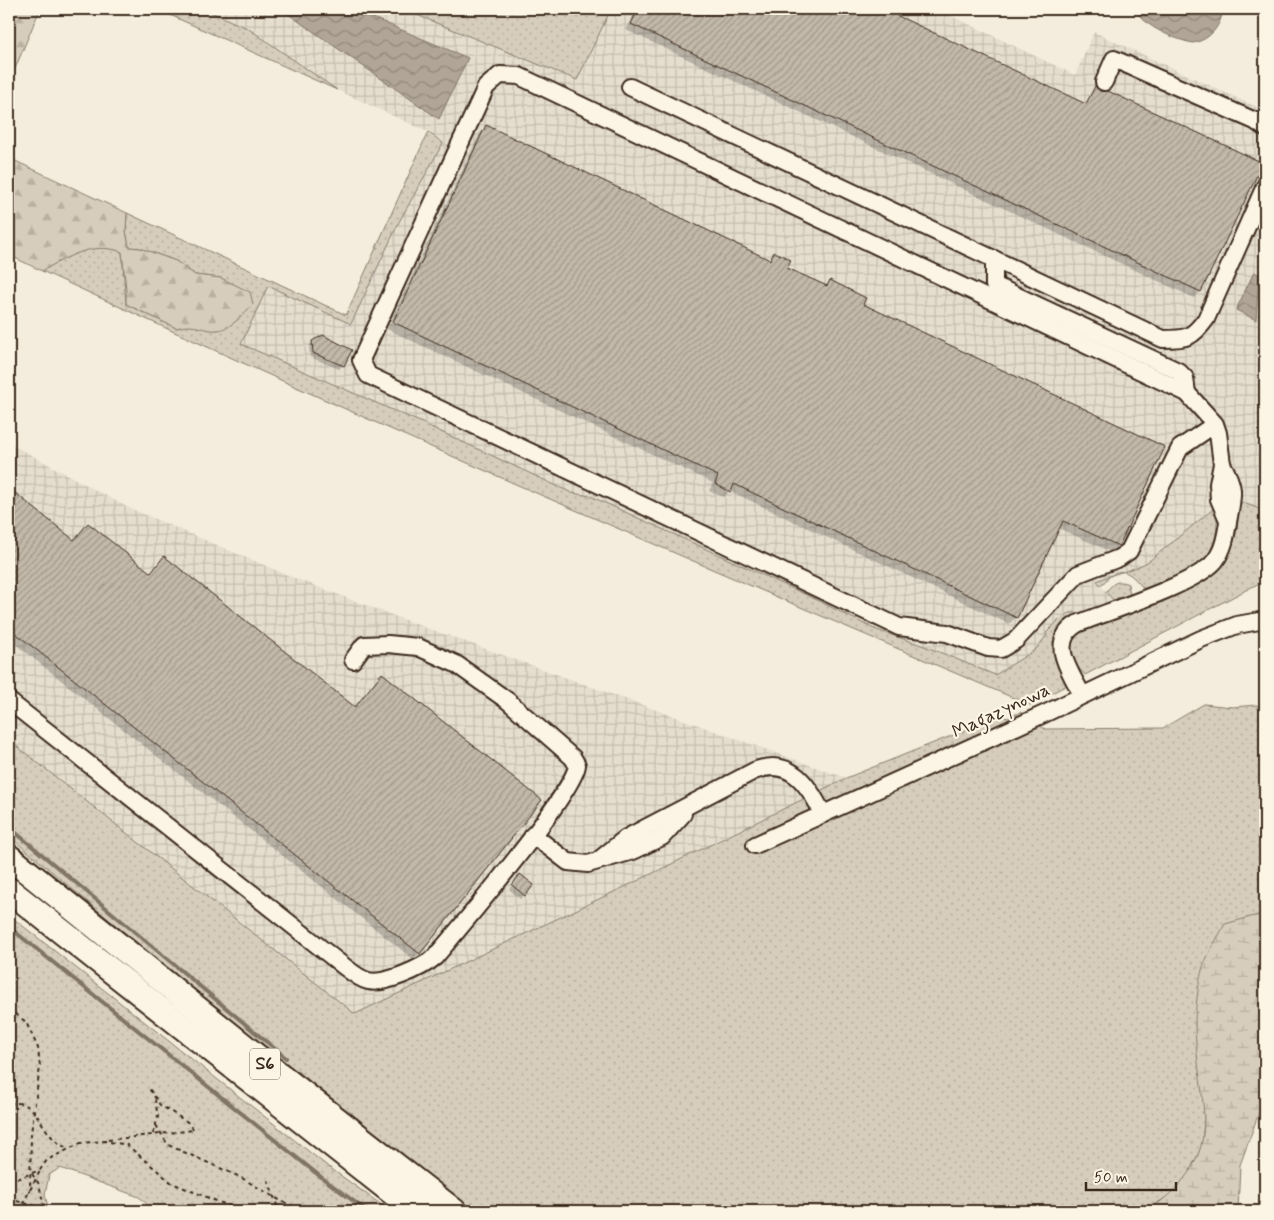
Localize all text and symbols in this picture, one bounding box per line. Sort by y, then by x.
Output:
street label: Magazynowa [948,677,1055,747]
road number: S6 [250,1048,280,1080]
scale bar [1086,1160,1176,1192]
text: 50 m [1094,1168,1128,1188]

